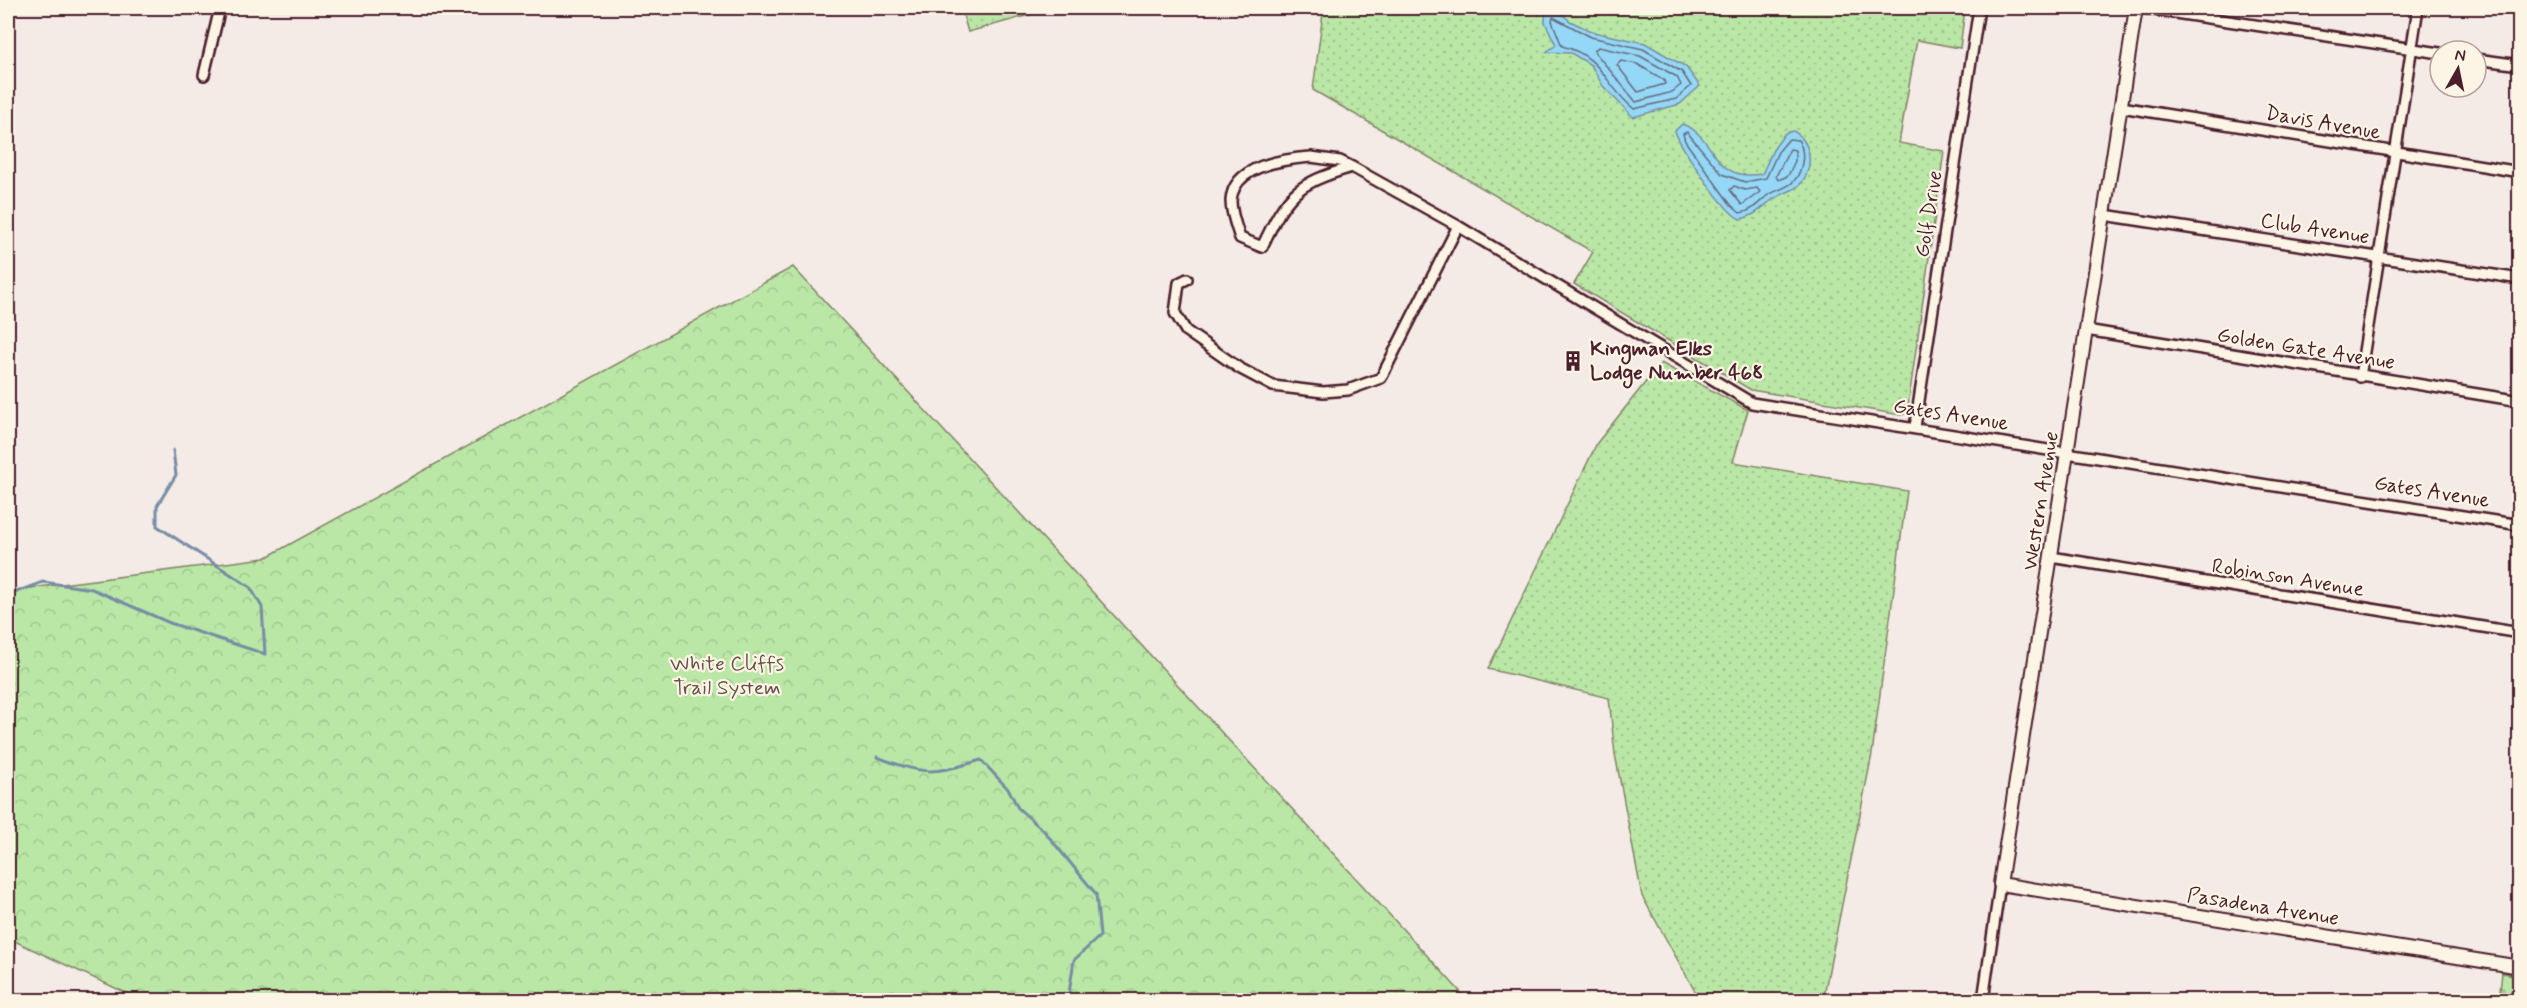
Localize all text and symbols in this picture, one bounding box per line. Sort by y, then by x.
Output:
north arrow [2428,39,2488,99]
text: N [2453,44,2467,67]
street label: Davis Avenue [2263,99,2383,147]
street label: Golf Drive [1908,168,1950,260]
street label: Club Avenue [2258,207,2372,251]
street label: Golden Gate Avenue [2215,321,2397,377]
place label: Kingman Elks Lodge Number 468 [1590,335,1763,389]
building icon: Kingman Elks Lodge Number 468 [1561,349,1585,373]
street label: Gates Avenue [1891,392,2011,438]
street label: Western Avenue [2016,429,2066,573]
street label: Gates Avenue [2372,469,2492,515]
street label: Robinson Avenue [2210,552,2366,604]
park label: White Cliffs Trail System [670,650,784,702]
street label: Pasadena Avenue [2185,881,2341,933]

